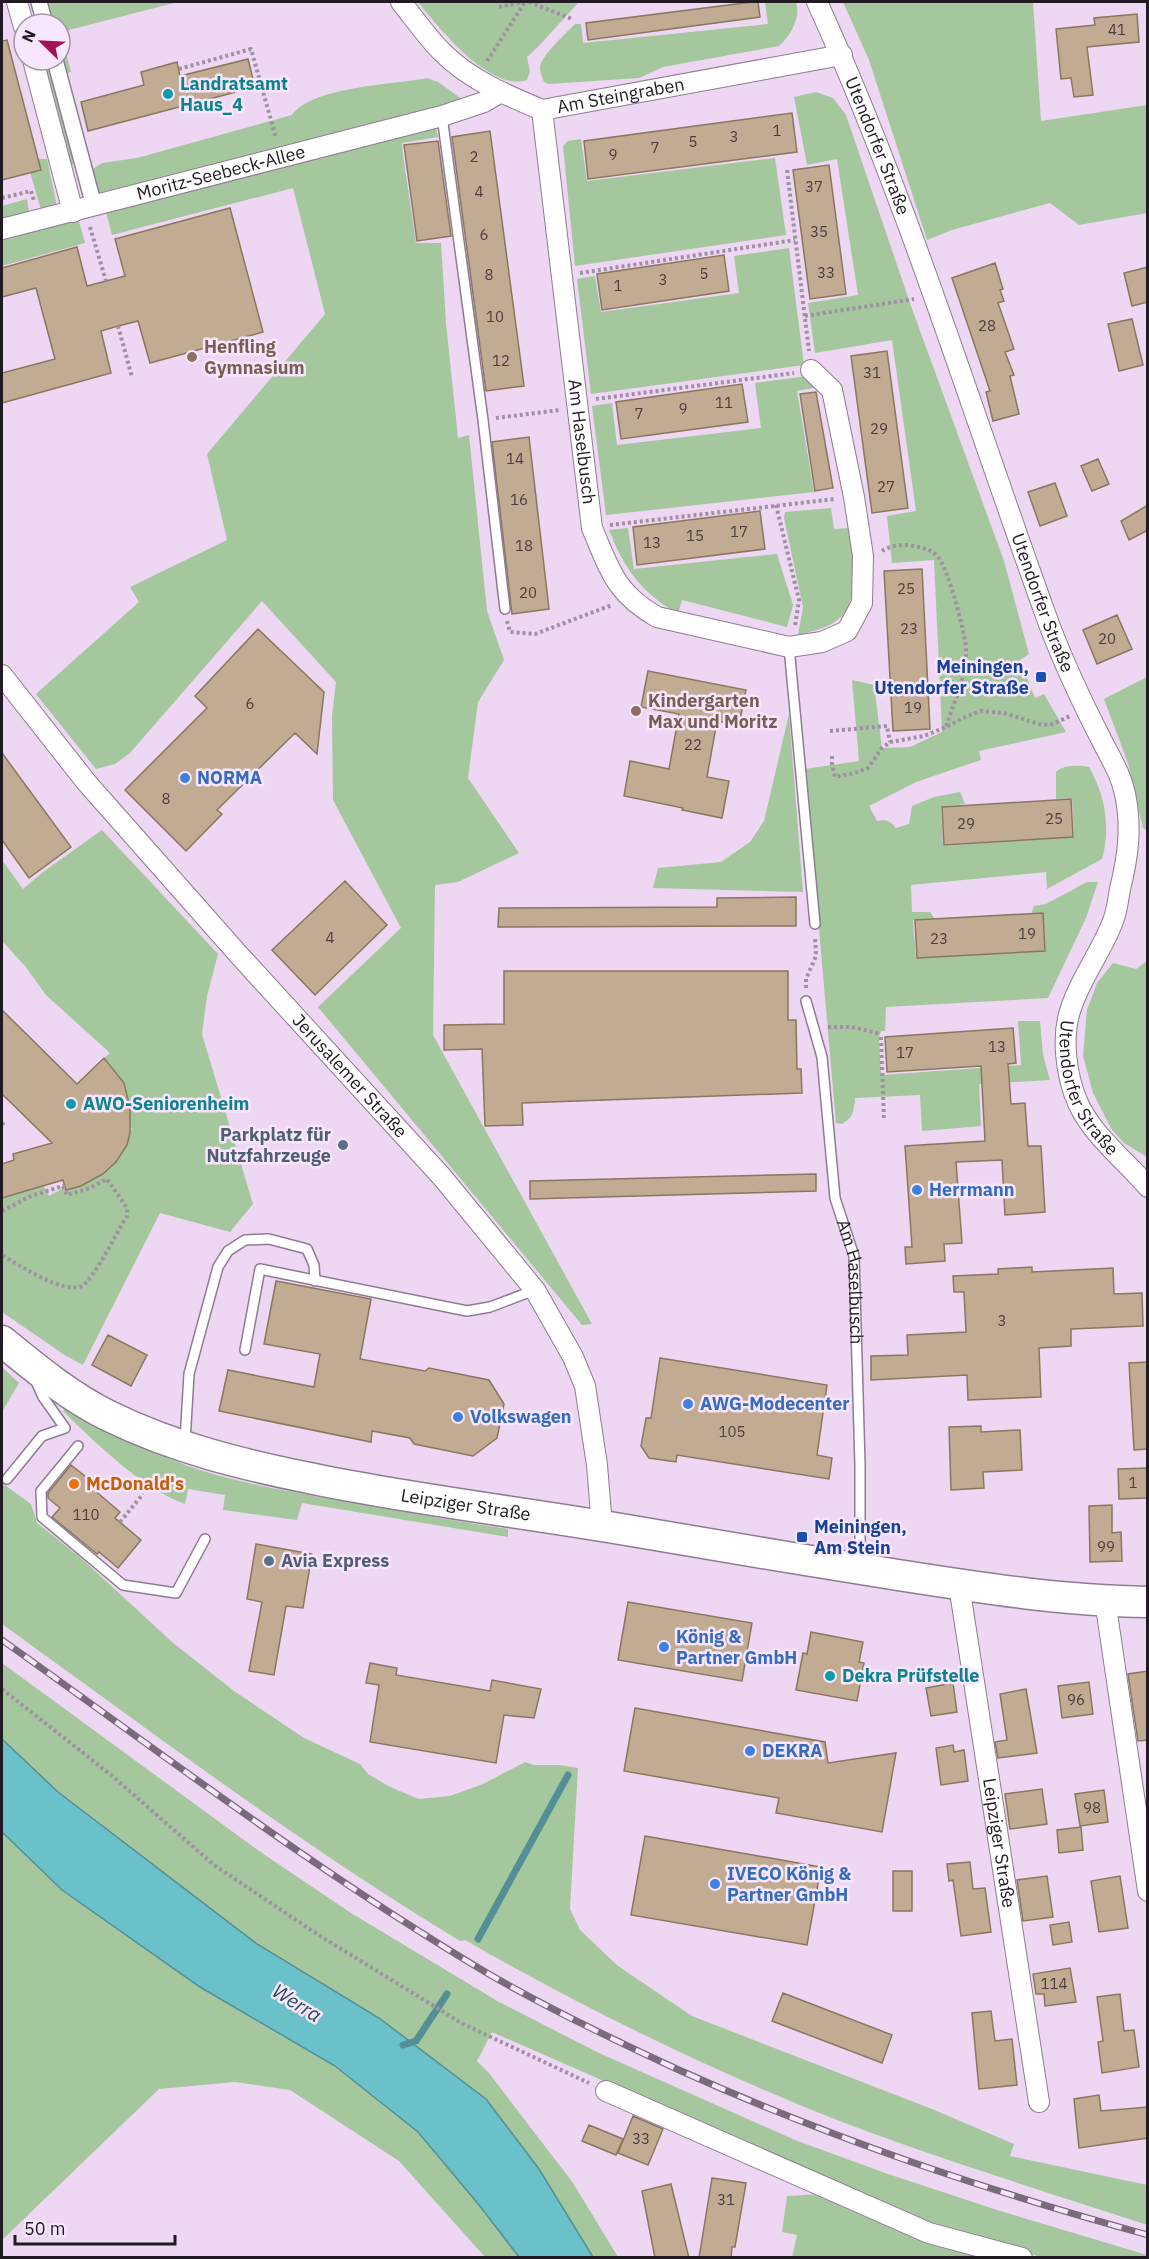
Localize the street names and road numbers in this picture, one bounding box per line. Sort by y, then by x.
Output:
street label: Am Steingraben [555,72,686,118]
street label: Utendorfer Straße [840,73,915,218]
street label: Moritz-Seebeck-Allee [134,140,308,205]
street label: Am Haselbusch [563,378,601,506]
street label: Utendorfer Straße [1006,530,1080,676]
street label: Jerusalemer Straße [288,1009,413,1143]
street label: Utendorfer Straße [1055,1019,1124,1160]
street label: Am Haselbusch [832,1216,869,1345]
street label: Leipziger Straße [399,1483,532,1526]
street label: Leipziger Straße [978,1776,1021,1909]

